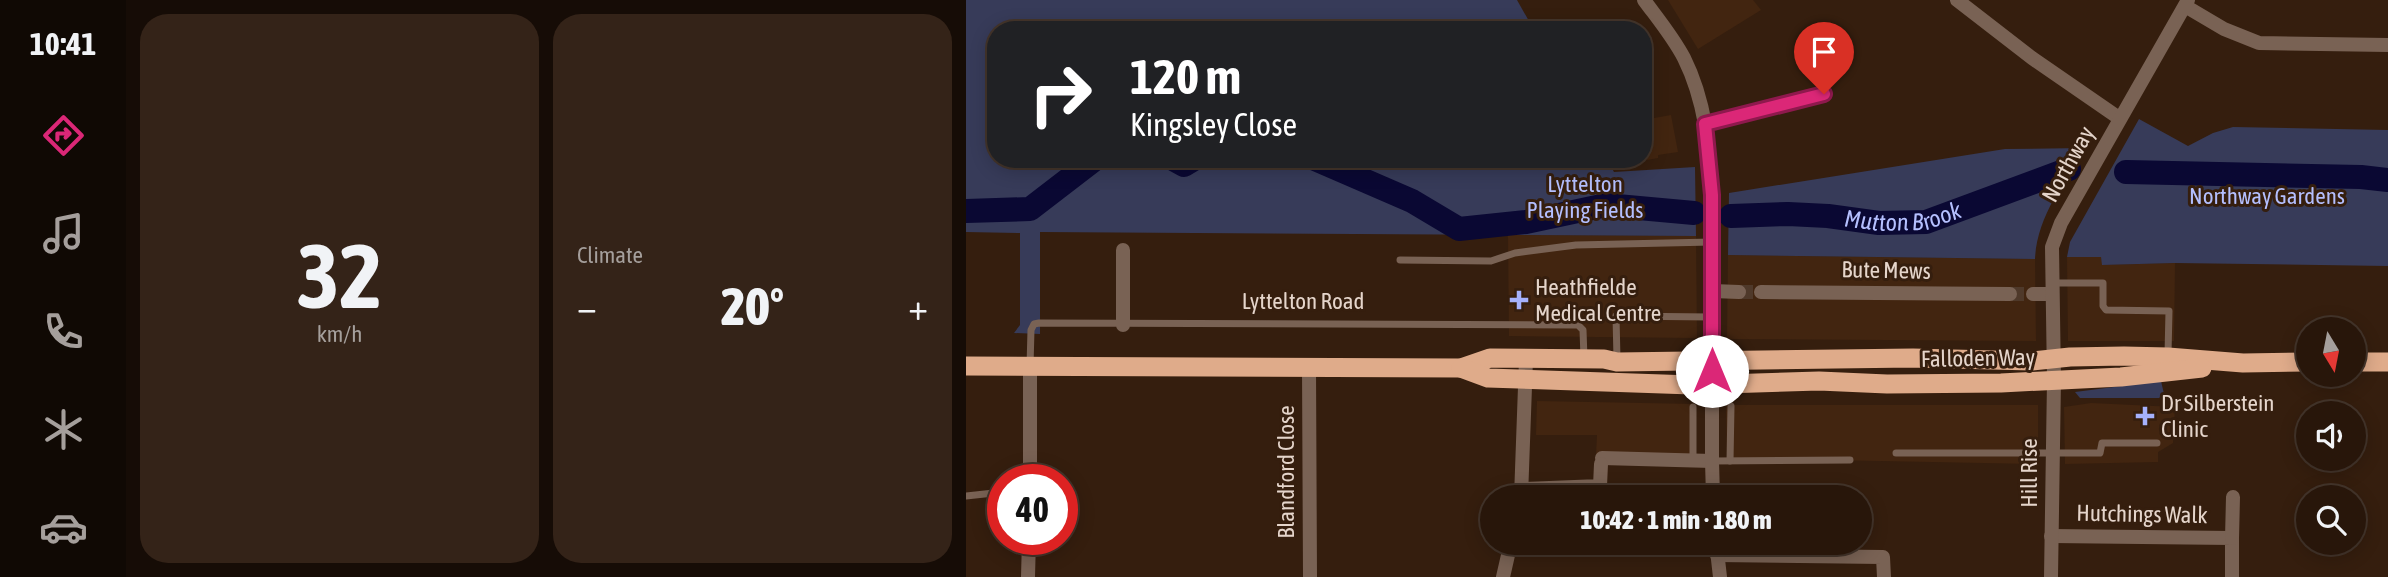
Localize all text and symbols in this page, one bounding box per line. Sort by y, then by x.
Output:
pin [1794,22,1854,94]
text: 10:41 [30,25,96,62]
icon: arrive [1805,33,1843,71]
text: 120 m [1130,48,1241,104]
icon: right [1015,49,1106,140]
text: Kingsley Close [1130,106,1297,143]
icon: directions [39,111,88,160]
street label: Northway [2037,122,2099,206]
park label: Lyttelton Playing Fields [1527,171,1643,223]
park label: Northway Gardens [2189,183,2345,209]
water label: Mutton Brook [1843,196,1965,236]
icon: music [39,209,88,258]
text: 32 [297,223,382,327]
text: Climate [577,242,643,268]
street label: Bute Mews [1841,256,1931,284]
place label: Heathfielde Medical Centre [1535,274,1661,326]
text: 20° [721,276,784,336]
text: − [577,285,597,328]
text: + [908,285,928,328]
street label: Lyttelton Road [1242,288,1364,314]
marker: Heathfielde Medical Centre [1509,290,1529,310]
icon: phone [39,307,88,356]
north arrow [2296,317,2366,387]
map controls [2296,317,2366,555]
text: km/h [317,321,362,347]
position arrow [1675,334,1749,408]
street label: Falloden Way [1921,344,2035,372]
place label: Dr Silberstein Clinic [2161,390,2274,442]
button: sound [2296,401,2366,471]
icon: climate [39,405,88,454]
street label: Blandford Close [1273,405,1299,539]
marker: Dr Silberstein Clinic [2135,406,2155,426]
street label: Hill Rise [2016,438,2042,508]
speed limit sign: 40 [987,464,1078,555]
button: search [2296,485,2366,555]
street label: Hutchings Walk [2076,500,2208,528]
icon: car [39,503,88,552]
text: 10:42 · 1 min · 180 m [1580,505,1772,535]

